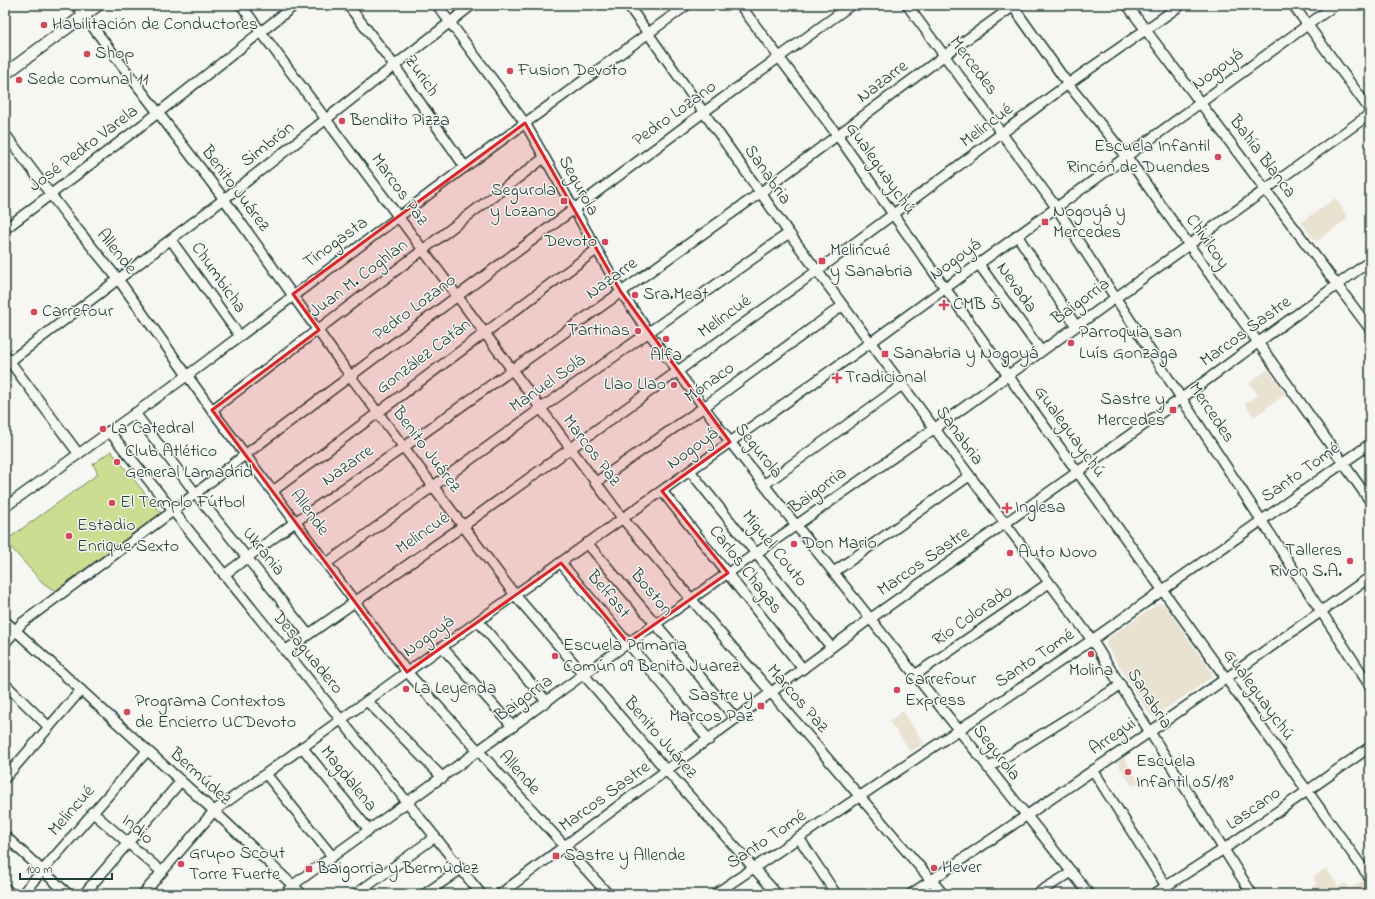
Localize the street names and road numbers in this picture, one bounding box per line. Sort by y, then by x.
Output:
street label: Mercedes [942,31,1004,101]
street label: Nogoyá [1187,42,1250,98]
street label: Zurich [397,50,445,102]
street label: Nazarre [852,53,915,110]
street label: Pedro Lozano [628,75,722,153]
street label: Melincué [955,97,1020,155]
street label: José Pedro Varela [24,99,144,199]
street label: Bahía Blanca [1221,109,1302,204]
street label: Simbrón [236,116,301,174]
street label: Gualeguaychú [838,117,922,221]
street label: Benito Juárez [193,140,276,238]
street label: Sanabria [737,140,797,210]
street label: Marcos Paz [364,148,434,232]
street label: Segurola [550,151,605,221]
street label: Chivilcoy [1178,209,1236,275]
street label: Tinogasta [298,211,374,276]
street label: Allende [89,224,143,281]
street label: Nogoyá [925,232,988,288]
street label: Juan M. Coghlan [304,233,415,326]
street label: Chumbicha [184,237,252,319]
street label: Nazarre [581,251,644,307]
street label: Nevada [989,257,1043,319]
street label: Pedro Lozano [368,268,462,348]
street label: Baigorria [1046,272,1116,334]
street label: Melincué [693,288,758,345]
street label: Marcos Sastre [1195,289,1298,374]
street label: González Catán [371,313,477,401]
street label: Manuel Solá [505,348,591,420]
street label: Mónaco [680,356,740,410]
street label: Mercedes [1181,378,1241,448]
street label: Gualeguaychú [1026,381,1111,484]
street label: Benito Juárez [384,401,467,499]
street label: Sanabria [929,401,989,471]
street label: Marcos Paz [555,410,627,493]
street label: Segurola [727,418,789,485]
street label: Nogoyá [662,421,725,477]
street label: Santo Tomé [1256,436,1347,510]
street label: Nazarre [317,438,380,493]
street label: Baigorria [783,461,853,523]
street label: Allende [283,484,336,542]
street label: Melincué [391,505,456,562]
street label: Miguel Couto [734,505,813,594]
street label: Carlos Chagas [701,520,788,621]
street label: Marcos Sastre [873,520,976,603]
street label: Ukrania [235,522,291,582]
street label: Boston [623,563,679,622]
street label: Belfast [579,564,636,625]
street label: Río Colorado [927,579,1019,653]
street label: Desaguadero [264,605,349,701]
street label: Nogoyá [398,609,461,665]
street label: Santo Tomé [990,622,1081,695]
street label: Gualeguaychú [1215,644,1300,747]
street label: Marcos Paz [760,659,835,740]
street label: Sanabria [1120,663,1178,735]
street label: Baigorria [489,669,559,731]
street label: Benito Juárez [616,690,703,785]
street label: Arregui [1084,712,1142,763]
street label: Segurola [965,719,1026,787]
street label: Magdalena [312,740,383,818]
street label: Bermúdez [162,741,237,812]
street label: Allende [492,745,547,802]
street label: Marcos Sastre [554,754,657,839]
street label: Melincué [42,779,102,842]
street label: Lascano [1221,781,1287,837]
street label: Santo Tomé [722,803,813,876]
street label: Indio [115,808,159,852]

